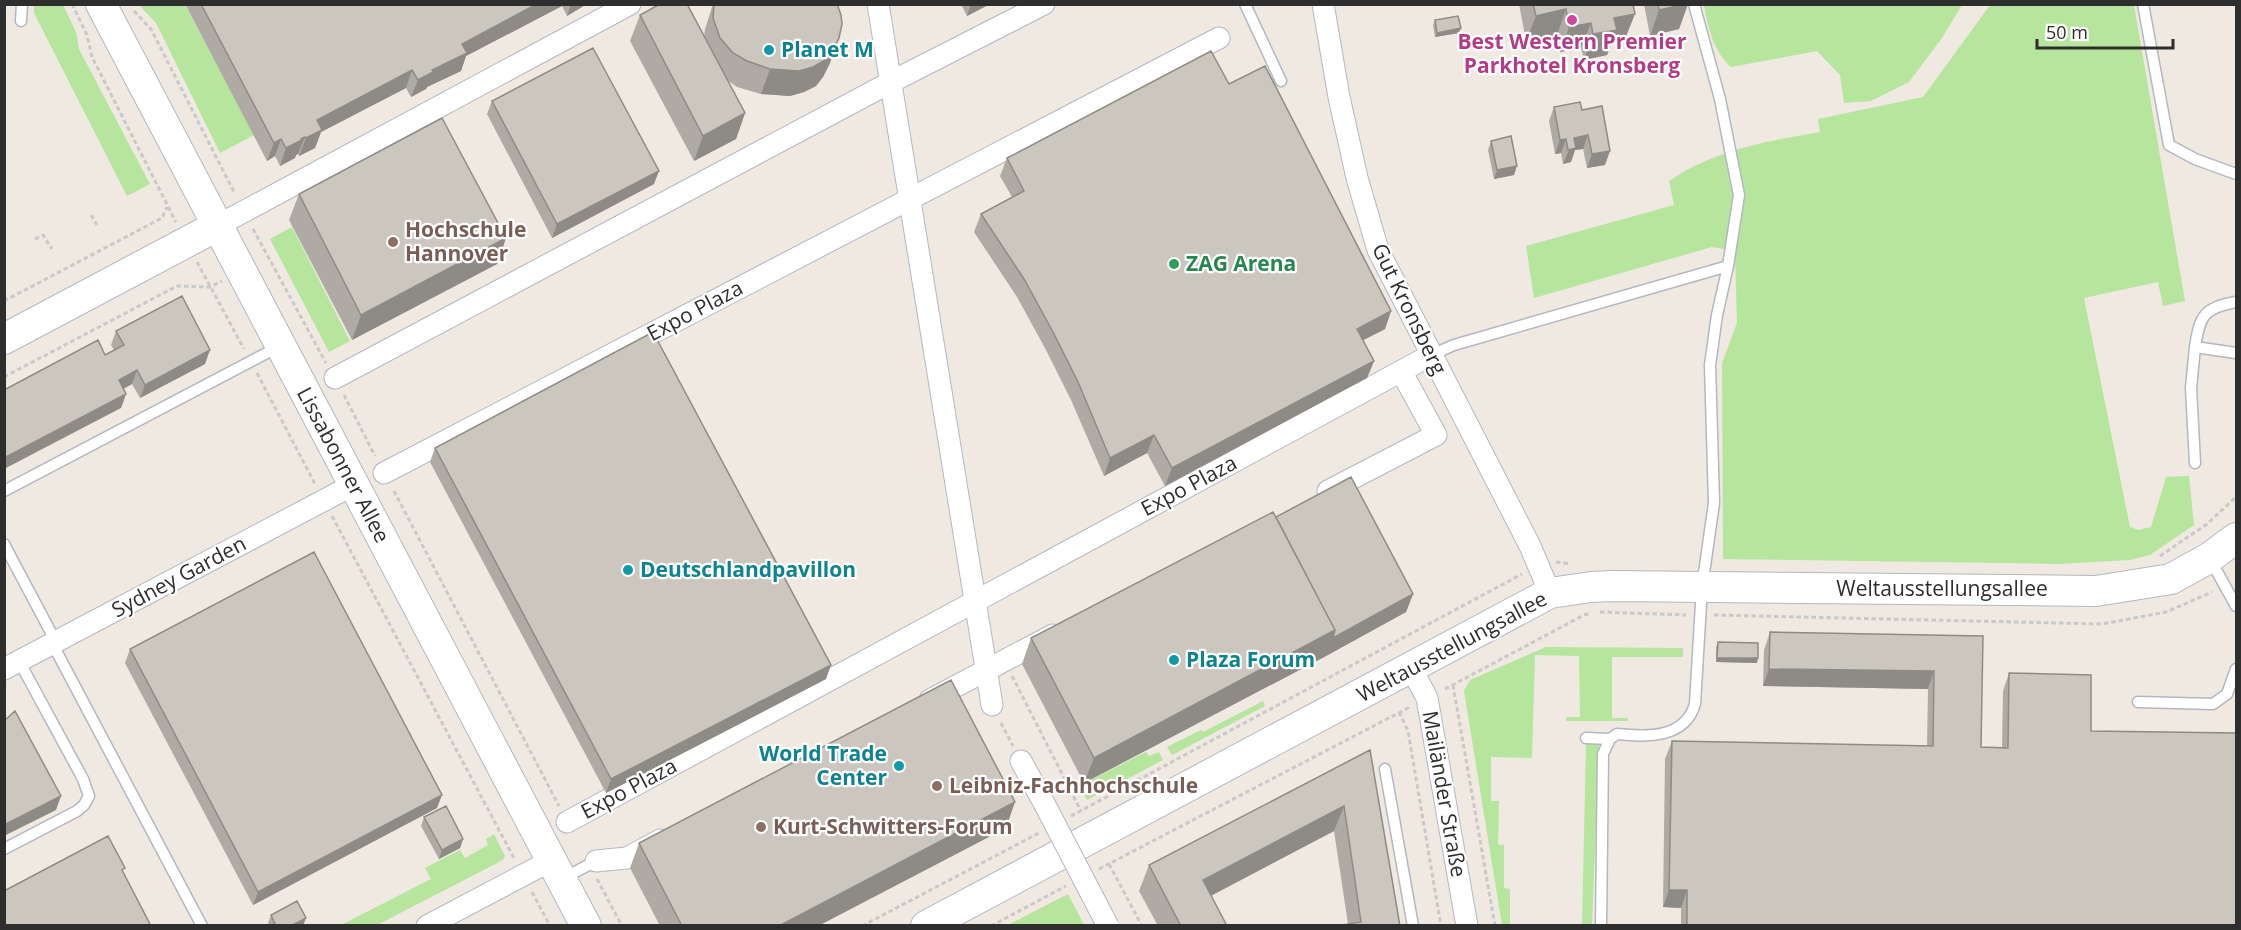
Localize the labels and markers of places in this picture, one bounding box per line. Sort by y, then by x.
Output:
marker: Best Western Premier Parkhotel Kronsberg [1565,13,1579,27]
place label: Best Western Premier Parkhotel Kronsberg [1457,27,1687,79]
place label: Planet M [781,35,874,63]
marker: Planet M [762,43,776,57]
place label: Hochschule Hannover [405,215,526,267]
marker: Hochschule Hannover [386,235,400,249]
place label: ZAG Arena [1186,249,1296,277]
marker: ZAG Arena [1167,257,1181,271]
place label: Deutschlandpavillon [640,555,856,583]
marker: Deutschlandpavillon [621,563,635,577]
place label: Plaza Forum [1186,645,1315,673]
marker: Plaza Forum [1167,653,1181,667]
place label: World Trade Center [759,739,887,791]
marker: World Trade Center [892,759,906,773]
place label: Leibniz-Fachhochschule [949,771,1198,799]
marker: Leibniz-Fachhochschule [930,779,944,793]
place label: Kurt-Schwitters-Forum [773,812,1013,840]
marker: Kurt-Schwitters-Forum [754,820,768,834]

